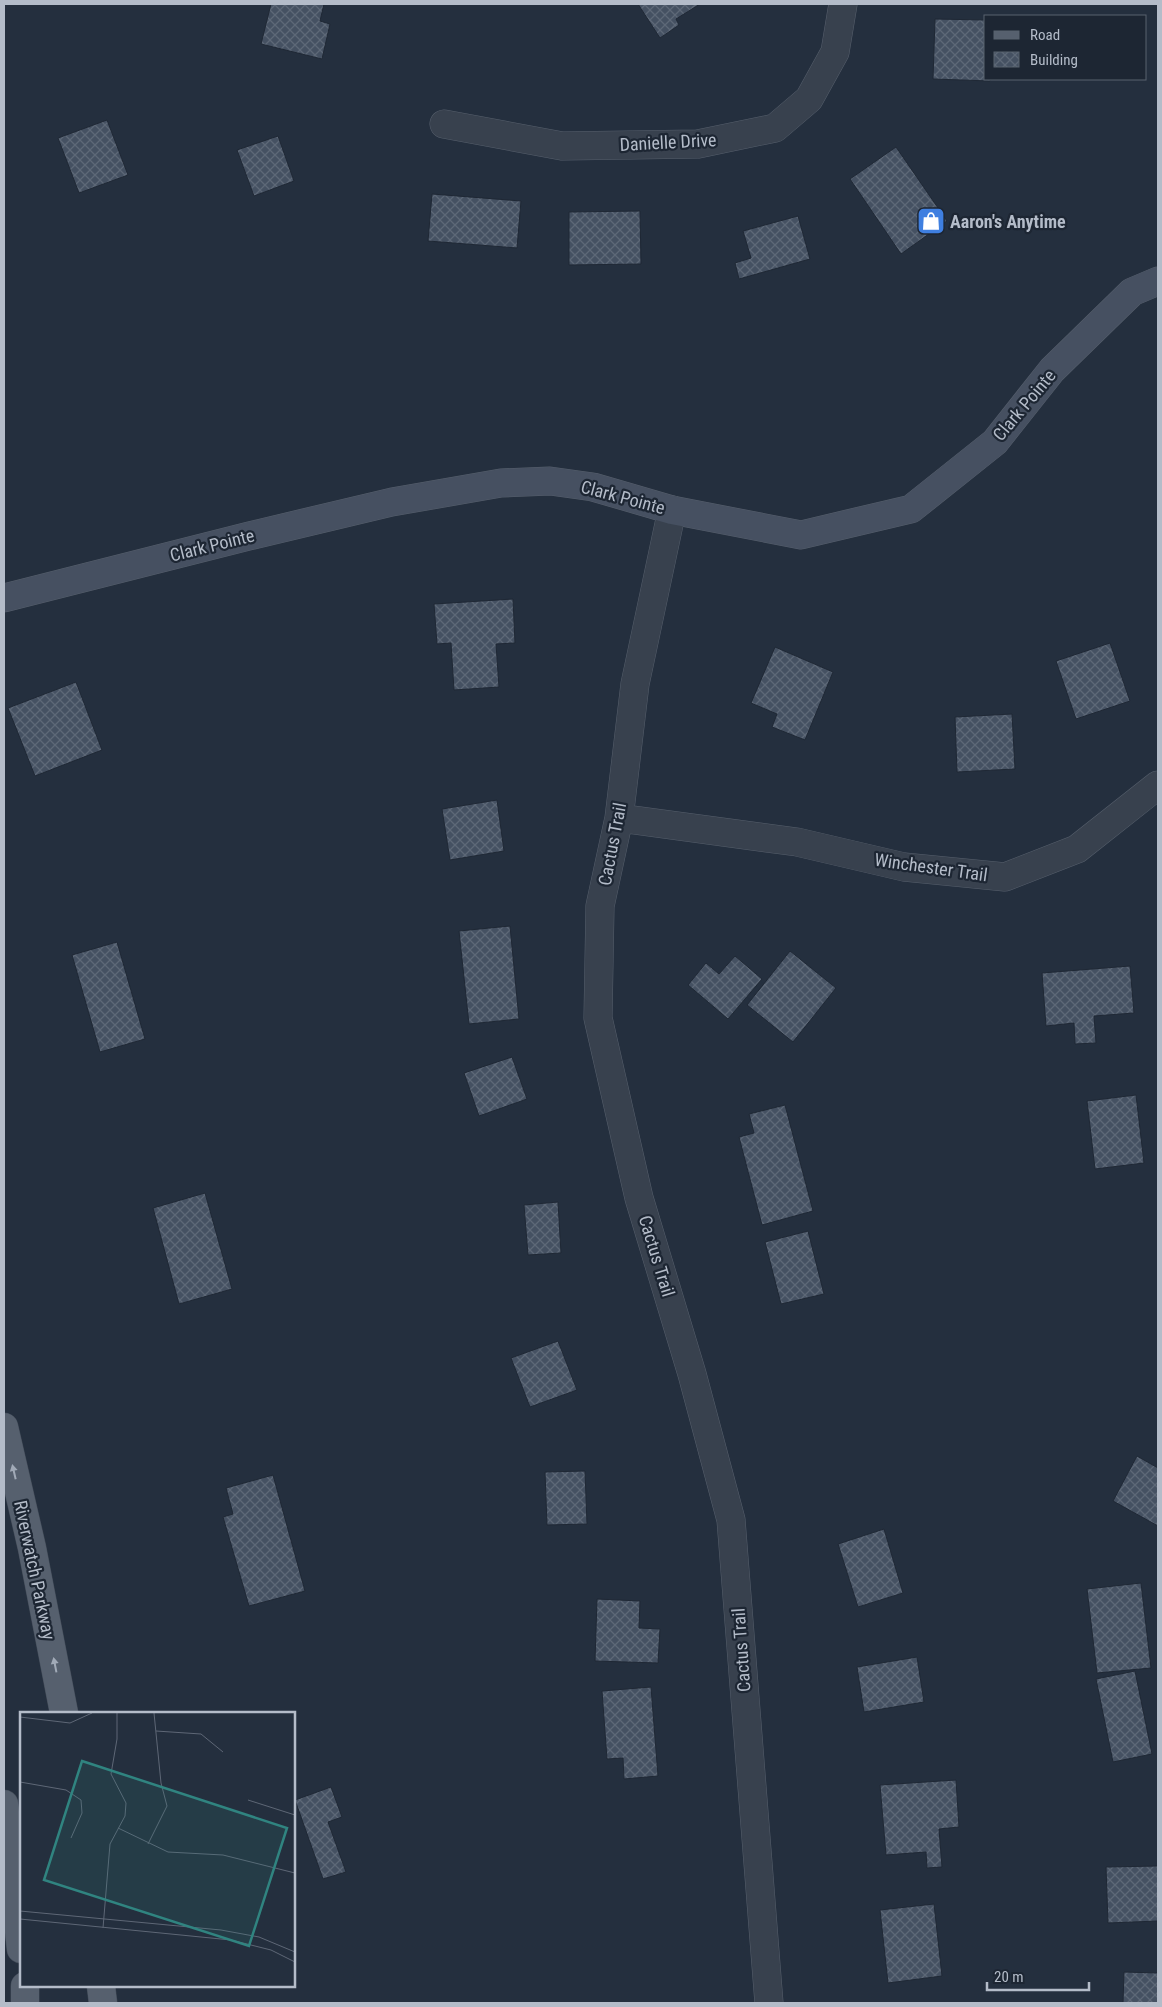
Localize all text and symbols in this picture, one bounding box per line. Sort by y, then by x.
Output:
legend [984,15,1147,80]
text: Road [1030,26,1060,44]
text: Building [1030,51,1078,69]
street label: Danielle Drive [619,129,717,155]
shop icon: Aaron's Anytime [916,206,946,236]
place label: Aaron's Anytime [950,211,1066,232]
street label: Clark Pointe [988,365,1060,445]
street label: Clark Pointe [579,476,667,518]
street label: Clark Pointe [168,524,256,566]
street label: Cactus Trail [594,801,630,887]
street label: Winchester Trail [873,849,989,885]
street label: Cactus Trail [635,1213,679,1299]
one-way arrow [10,1465,18,1480]
street label: Riverwatch Parkway [10,1498,60,1642]
street label: Cactus Trail [728,1607,754,1693]
one-way arrow [51,1658,59,1673]
inset map [20,1712,295,1987]
scale bar [987,1960,1090,1992]
text: 20 m [994,1968,1024,1986]

